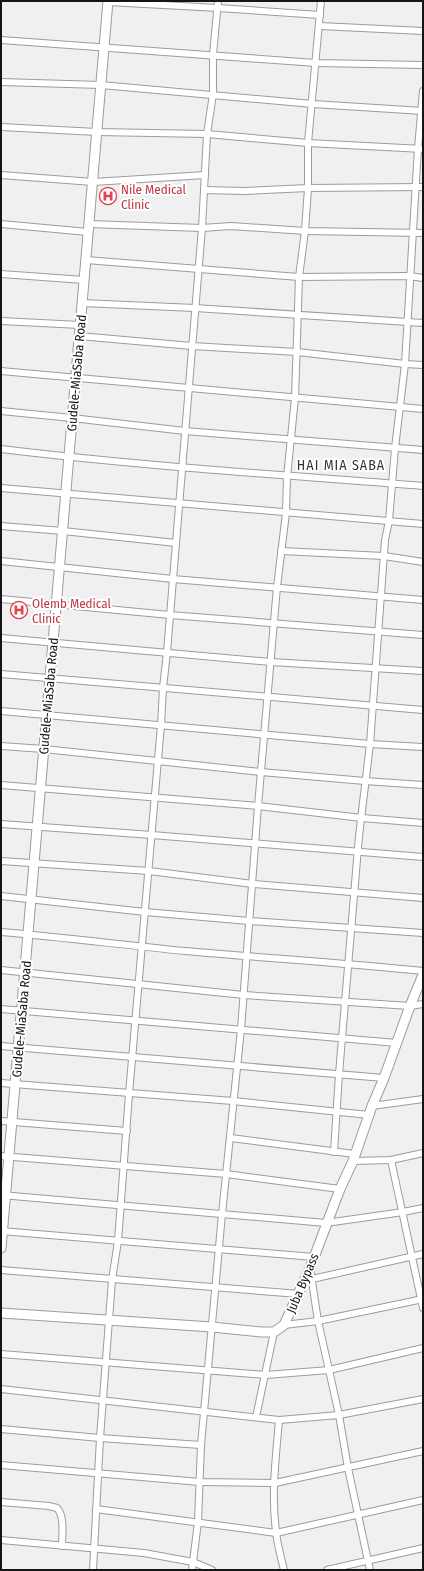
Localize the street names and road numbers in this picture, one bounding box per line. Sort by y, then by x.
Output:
street label: Gudele-MiaSaba Road [64,314,89,432]
street label: Gudele-MiaSaba Road [36,637,61,755]
street label: Gudele-MiaSaba Road [9,960,34,1078]
street label: Juba Bypass [283,1251,322,1315]

